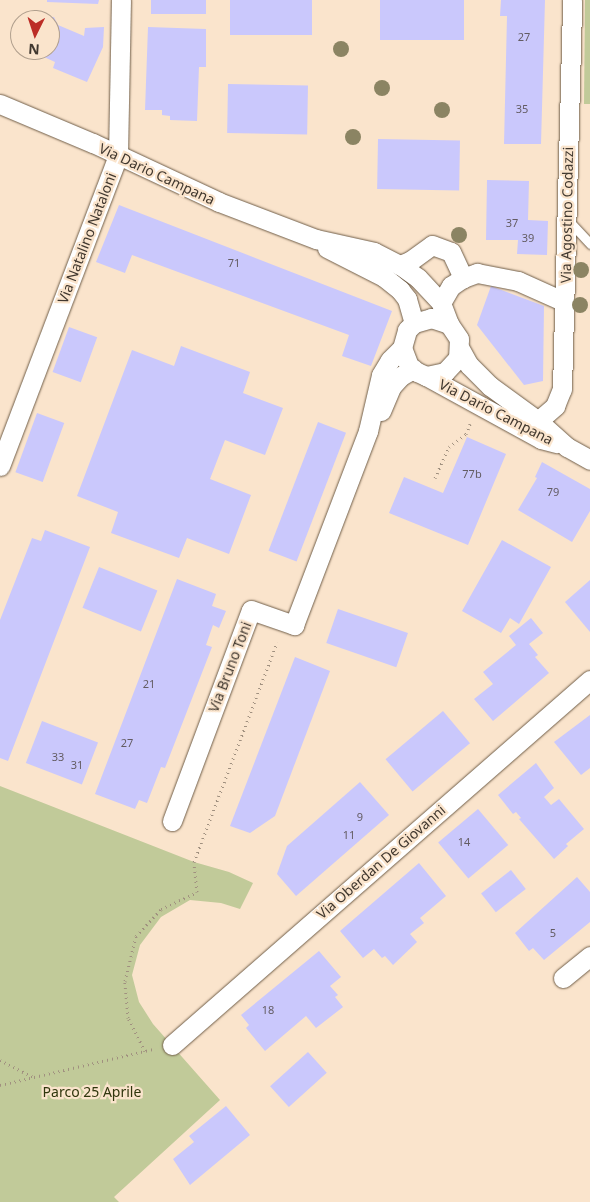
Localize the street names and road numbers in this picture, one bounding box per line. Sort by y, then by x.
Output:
street label: Via Dario Campana [96,140,218,208]
street label: Via Agostino Codazzi [557,147,577,283]
street label: Via Natalino Nataloni [54,170,120,306]
street label: Via Dario Campana [436,376,556,448]
street label: Via Bruno Toni [205,619,255,715]
street label: Via Oberdan De Giovanni [313,802,449,922]

